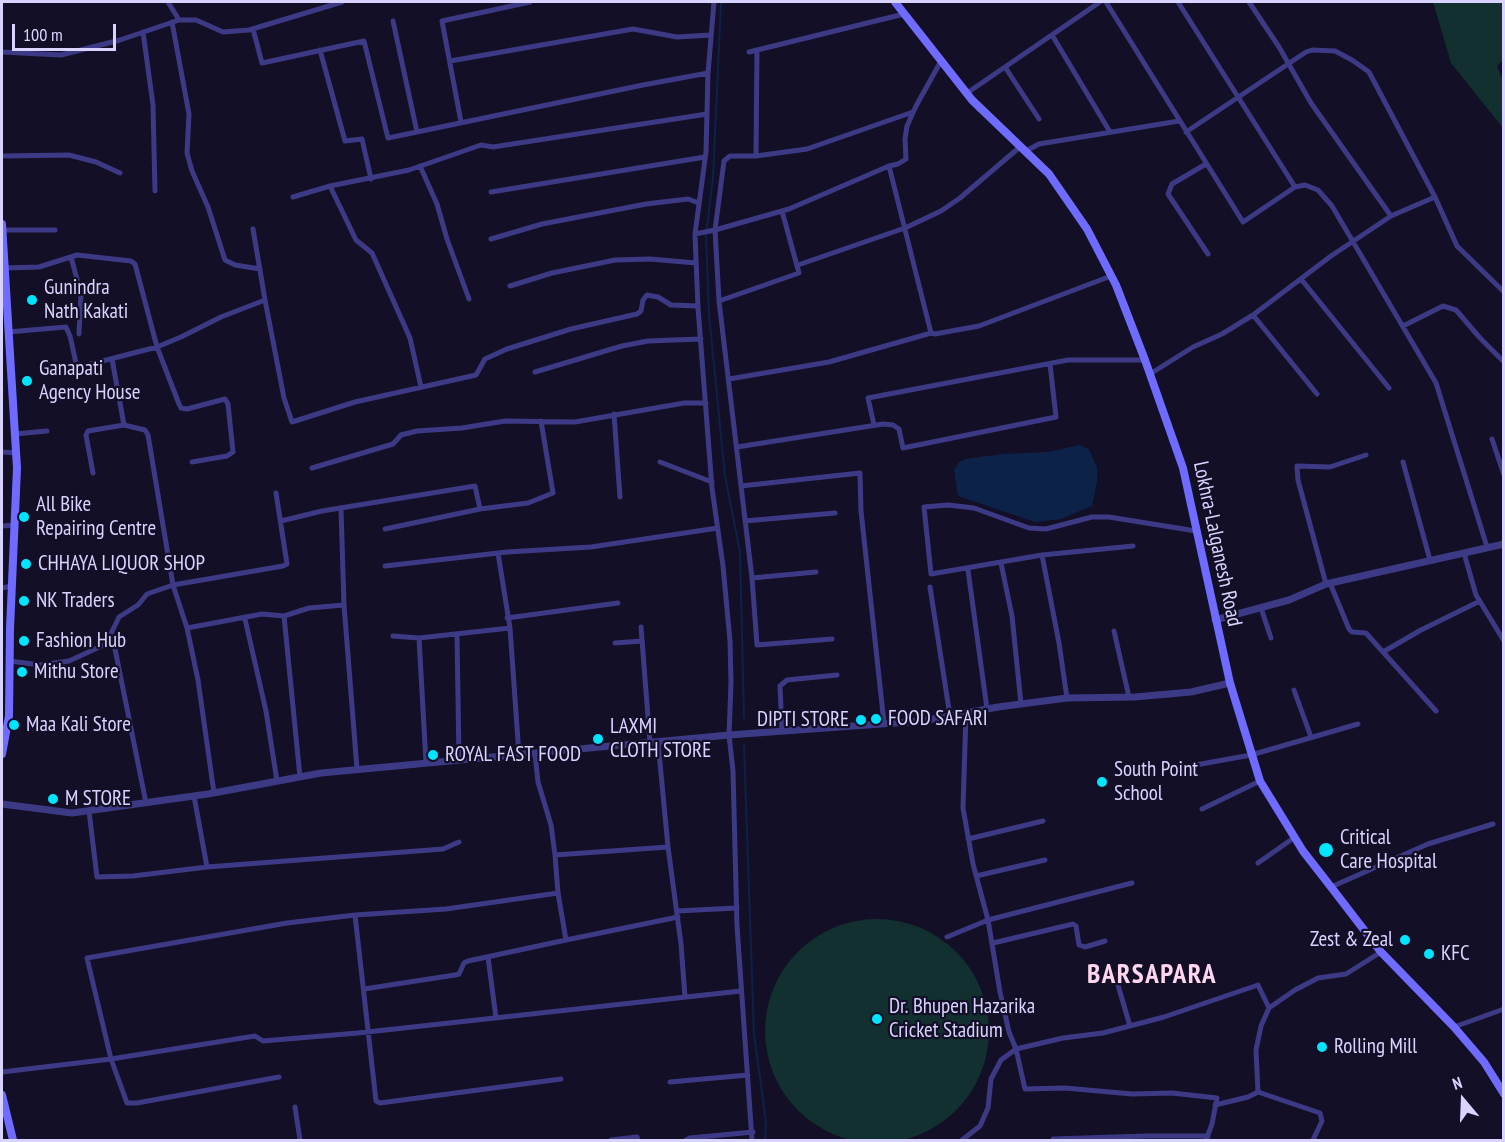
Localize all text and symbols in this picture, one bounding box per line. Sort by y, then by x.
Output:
scale bar [15,12,118,50]
text: 100 m [23,23,63,46]
place label: Gunindra Nath Kakati [44,275,128,325]
marker: Gunindra Nath Kakati [25,293,39,307]
place label: Ganapati Agency House [39,356,140,406]
marker: Ganapati Agency House [20,374,34,388]
street label: Lokhra-Lalganesh Road [1187,459,1247,629]
place label: All Bike Repairing Centre [36,492,156,542]
marker: All Bike Repairing Centre [17,510,31,524]
place label: CHHAYA LIQUOR SHOP [38,551,205,577]
marker: CHHAYA LIQUOR SHOP [19,557,33,571]
place label: NK Traders [36,588,114,614]
marker: NK Traders [17,594,31,608]
place label: Fashion Hub [36,628,126,654]
marker: Fashion Hub [17,634,31,648]
place label: Mithu Store [34,659,119,685]
marker: Mithu Store [15,665,29,679]
place label: FOOD SAFARI [888,706,988,732]
place label: DIPTI STORE [757,707,849,733]
place label: Maa Kali Store [26,712,131,738]
marker: FOOD SAFARI [869,712,883,726]
marker: DIPTI STORE [854,713,868,727]
place label: LAXMI CLOTH STORE [610,714,711,764]
marker: Maa Kali Store [7,718,21,732]
marker: LAXMI CLOTH STORE [591,732,605,746]
place label: ROYAL FAST FOOD [445,742,581,768]
marker: ROYAL FAST FOOD [426,748,440,762]
place label: South Point School [1114,757,1198,807]
marker: South Point School [1095,775,1109,789]
place label: M STORE [65,786,131,812]
marker: M STORE [46,792,60,806]
place label: Critical Care Hospital [1340,825,1437,875]
marker: Critical Care Hospital [1317,841,1335,859]
place label: Zest & Zeal [1310,927,1393,953]
marker: Zest & Zeal [1398,933,1412,947]
place label: KFC [1441,941,1470,967]
marker: KFC [1422,947,1436,961]
district label: BARSAPARA [1087,959,1217,991]
place label: Dr. Bhupen Hazarika Cricket Stadium [889,994,1035,1044]
marker: Dr. Bhupen Hazarika Cricket Stadium [870,1012,884,1026]
place label: Rolling Mill [1334,1034,1417,1060]
marker: Rolling Mill [1315,1040,1329,1054]
north arrow [1433,1070,1493,1130]
text: N [1450,1072,1464,1094]

